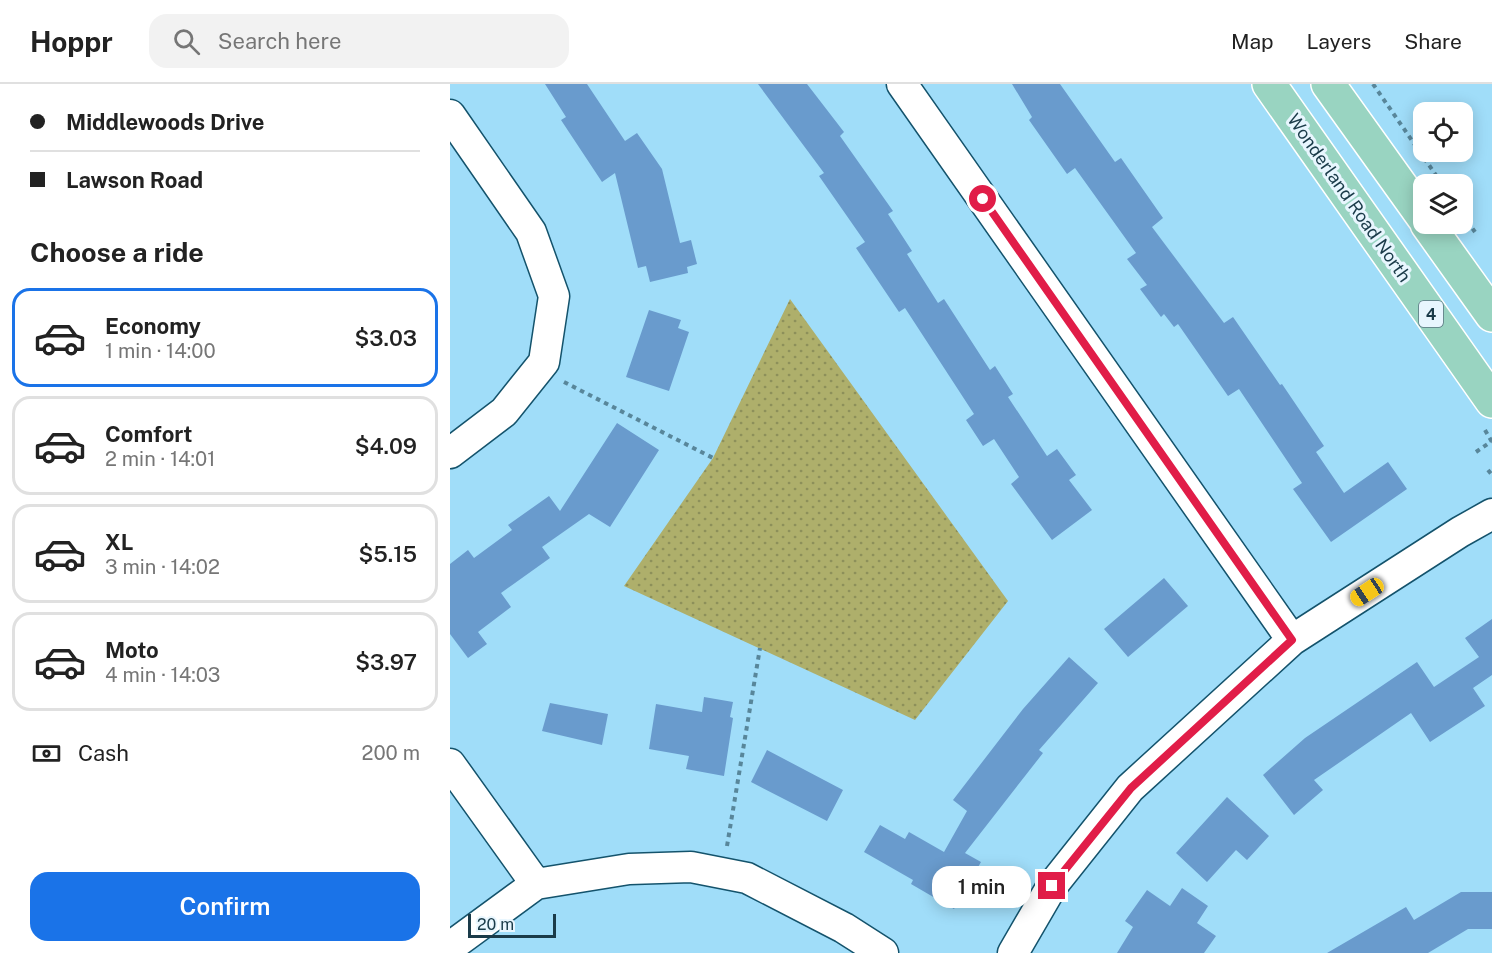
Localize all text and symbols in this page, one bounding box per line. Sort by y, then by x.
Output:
search box [149,14,569,68]
text: Hoppr [30,25,113,58]
icon: search [170,25,203,58]
text: Search here [218,28,341,54]
text: Map [1231,29,1274,54]
text: Layers [1307,29,1371,54]
text: Share [1404,29,1462,54]
map controls [1413,102,1473,234]
button: locate [1413,102,1473,162]
text: Middlewoods Drive [66,109,265,135]
street label: Wonderland Road North [1283,110,1416,286]
text: Lawson Road [66,167,203,193]
button: layers [1413,174,1473,234]
route start [969,185,996,212]
text: Choose a ride [30,236,204,268]
road number: 4 [1419,301,1443,327]
icon: car [33,311,87,365]
text: Economy [105,313,201,339]
text: $3.03 [354,325,417,351]
text: 1 min · 14:00 [105,339,216,363]
icon: car [33,419,87,473]
text: Comfort [105,421,192,447]
text: $4.09 [355,433,417,459]
text: 2 min · 14:01 [105,447,215,471]
icon: car [33,527,87,581]
text: XL [105,529,133,555]
text: $5.15 [359,541,417,567]
text: 3 min · 14:02 [105,555,220,579]
car [1347,575,1387,609]
icon: car [33,635,87,689]
text: Moto [105,637,159,663]
text: $3.97 [355,649,417,675]
text: 4 min · 14:03 [105,663,220,687]
icon: cash [30,737,63,770]
text: Cash [78,740,129,766]
text: 200 m [362,741,420,765]
callout: 1 min [932,865,1031,907]
button: Confirm [30,872,420,941]
route end [1038,872,1065,899]
text: 1 min [958,875,1005,899]
scale bar [468,911,556,938]
text: 20 m [477,915,514,934]

